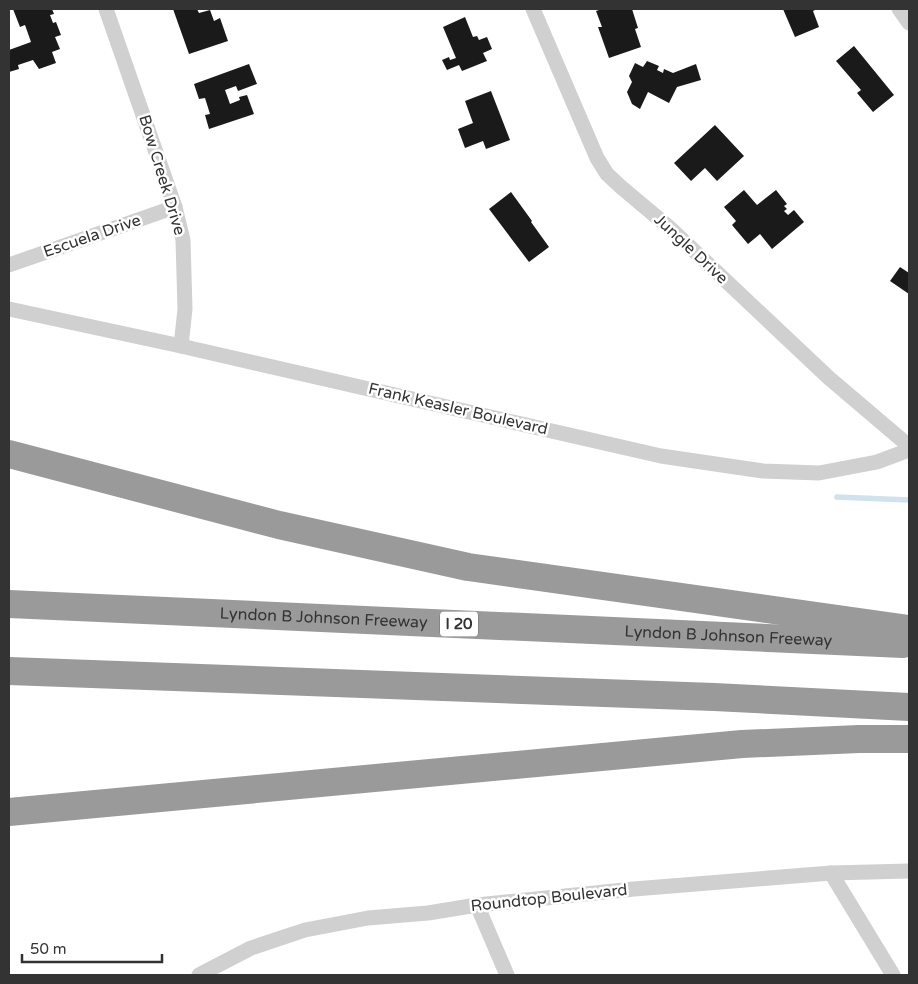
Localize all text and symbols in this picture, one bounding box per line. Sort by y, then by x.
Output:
street label: Bow Creek Drive [134,112,190,238]
street label: Escuela Drive [41,210,143,262]
street label: Jungle Drive [650,210,732,288]
street label: Frank Keasler Boulevard [366,379,550,439]
street label: Lyndon B Johnson Freeway [219,603,428,633]
road number: I 20 [440,612,478,636]
street label: Lyndon B Johnson Freeway [624,622,833,651]
street label: Roundtop Boulevard [470,880,628,916]
scale bar [22,932,162,964]
text: 50 m [30,940,67,958]

